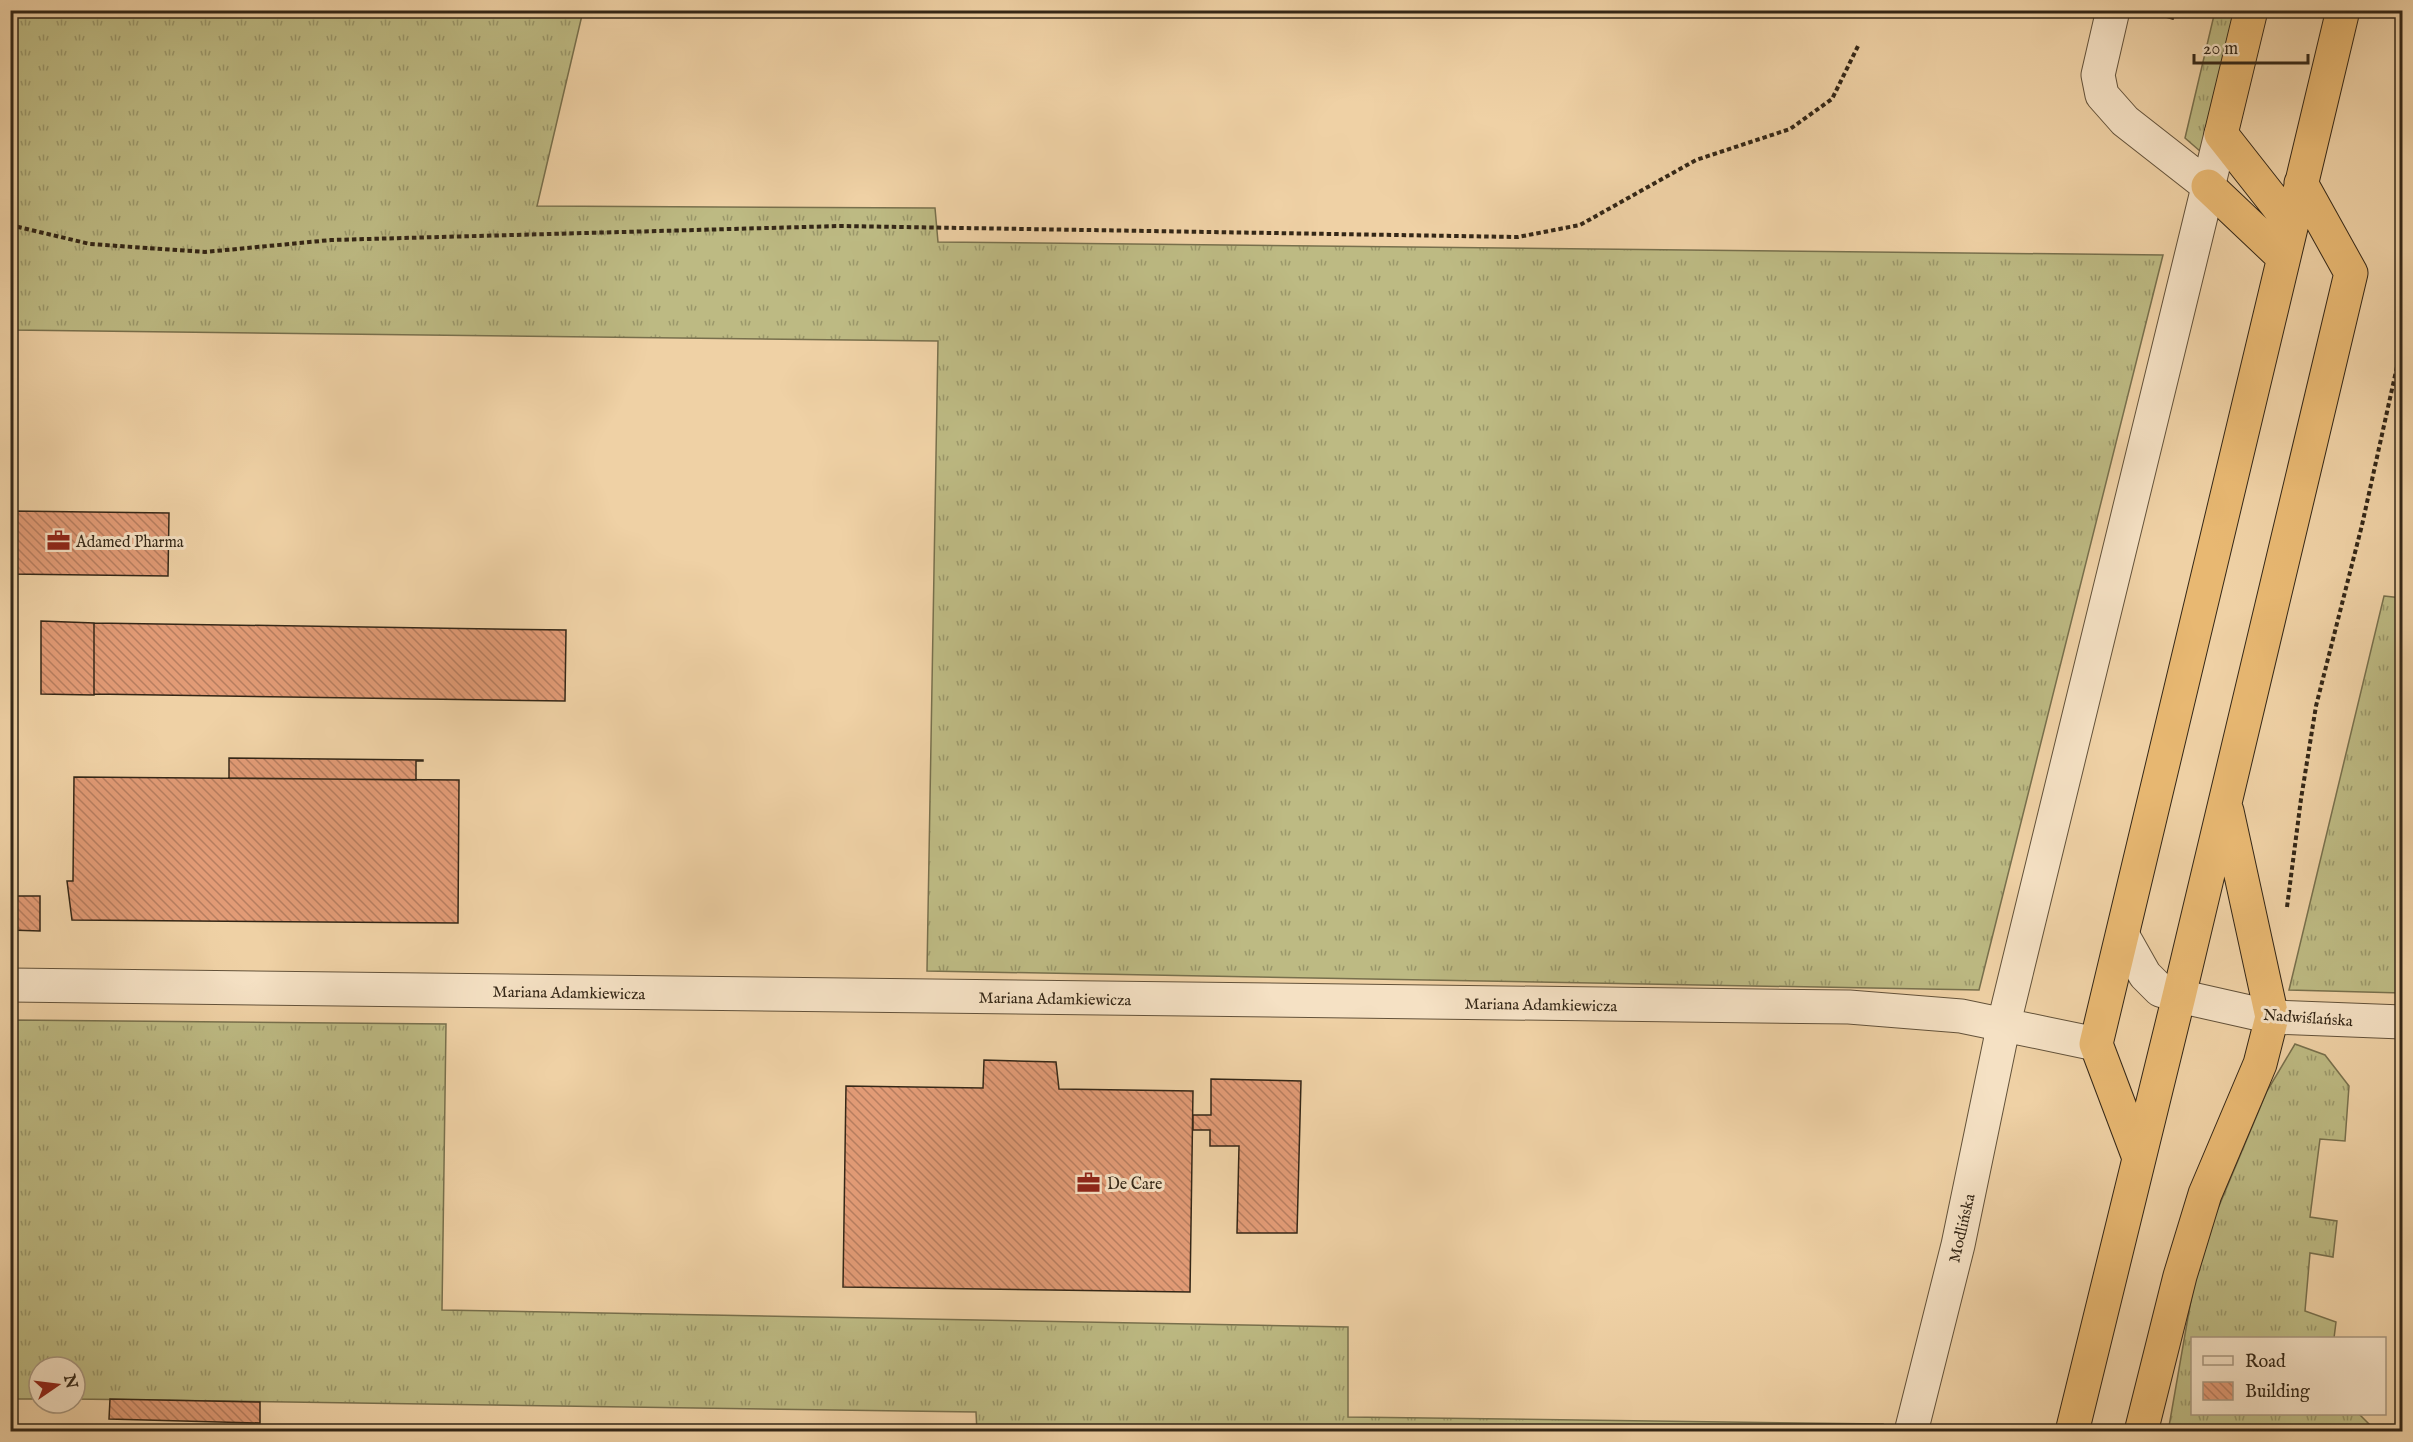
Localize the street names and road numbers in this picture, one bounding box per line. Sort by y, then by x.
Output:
street label: Mariana Adamkiewicza [492,983,646,1005]
street label: Mariana Adamkiewicza [978,989,1132,1011]
street label: Mariana Adamkiewicza [1464,995,1618,1017]
street label: Nadwiślańska [2262,1006,2354,1032]
street label: Modlińska [1945,1192,1981,1265]

